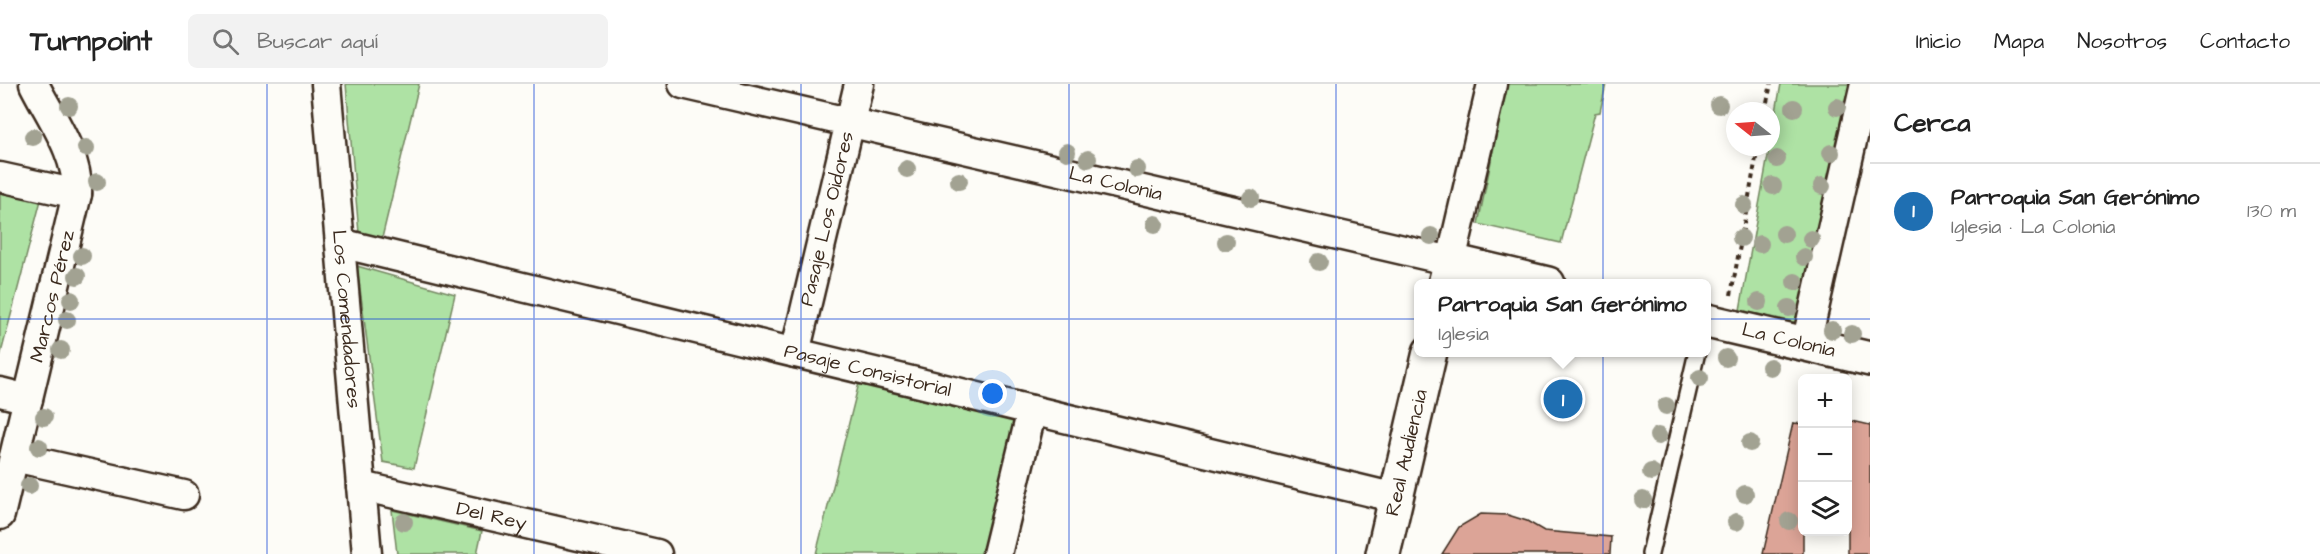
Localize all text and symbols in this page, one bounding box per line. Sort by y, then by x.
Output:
search box [188,14,608,68]
text: Turnpoint [30,22,152,61]
icon: search [209,25,242,58]
text: Buscar aquí [257,26,378,57]
text: Inicio [1916,27,1961,56]
text: Mapa [1994,27,2044,56]
text: Nosotros [2077,27,2167,56]
text: Contacto [2200,27,2290,56]
north arrow [1726,102,1780,156]
text: Cerca [1894,105,1971,141]
street label: Pasaje Los Oidores [793,129,861,309]
street label: La Colonia [1066,159,1165,208]
text: Parroquia San Gerónimo [1951,182,2199,213]
text: 1 [1912,197,1915,225]
text: 130 m [2247,197,2296,225]
text: Iglesia · La Colonia [1951,213,2115,241]
street label: Marcos Pérez [23,227,82,365]
street label: Los Comendadores [325,229,368,409]
popup [1414,279,1711,357]
text: Parroquia San Gerónimo [1438,289,1687,320]
street label: La Colonia [1739,316,1838,365]
text: Iglesia [1438,320,1489,348]
street label: Pasaje Consistorial [781,337,954,404]
map controls [1798,374,1852,536]
button: + [1798,374,1852,428]
pin: 1 [1544,376,1582,422]
your location [978,379,1007,408]
street label: Real Audiencia [1378,387,1435,519]
button: − [1798,428,1852,482]
button: layers [1798,482,1852,536]
street label: Del Rey [454,494,529,539]

